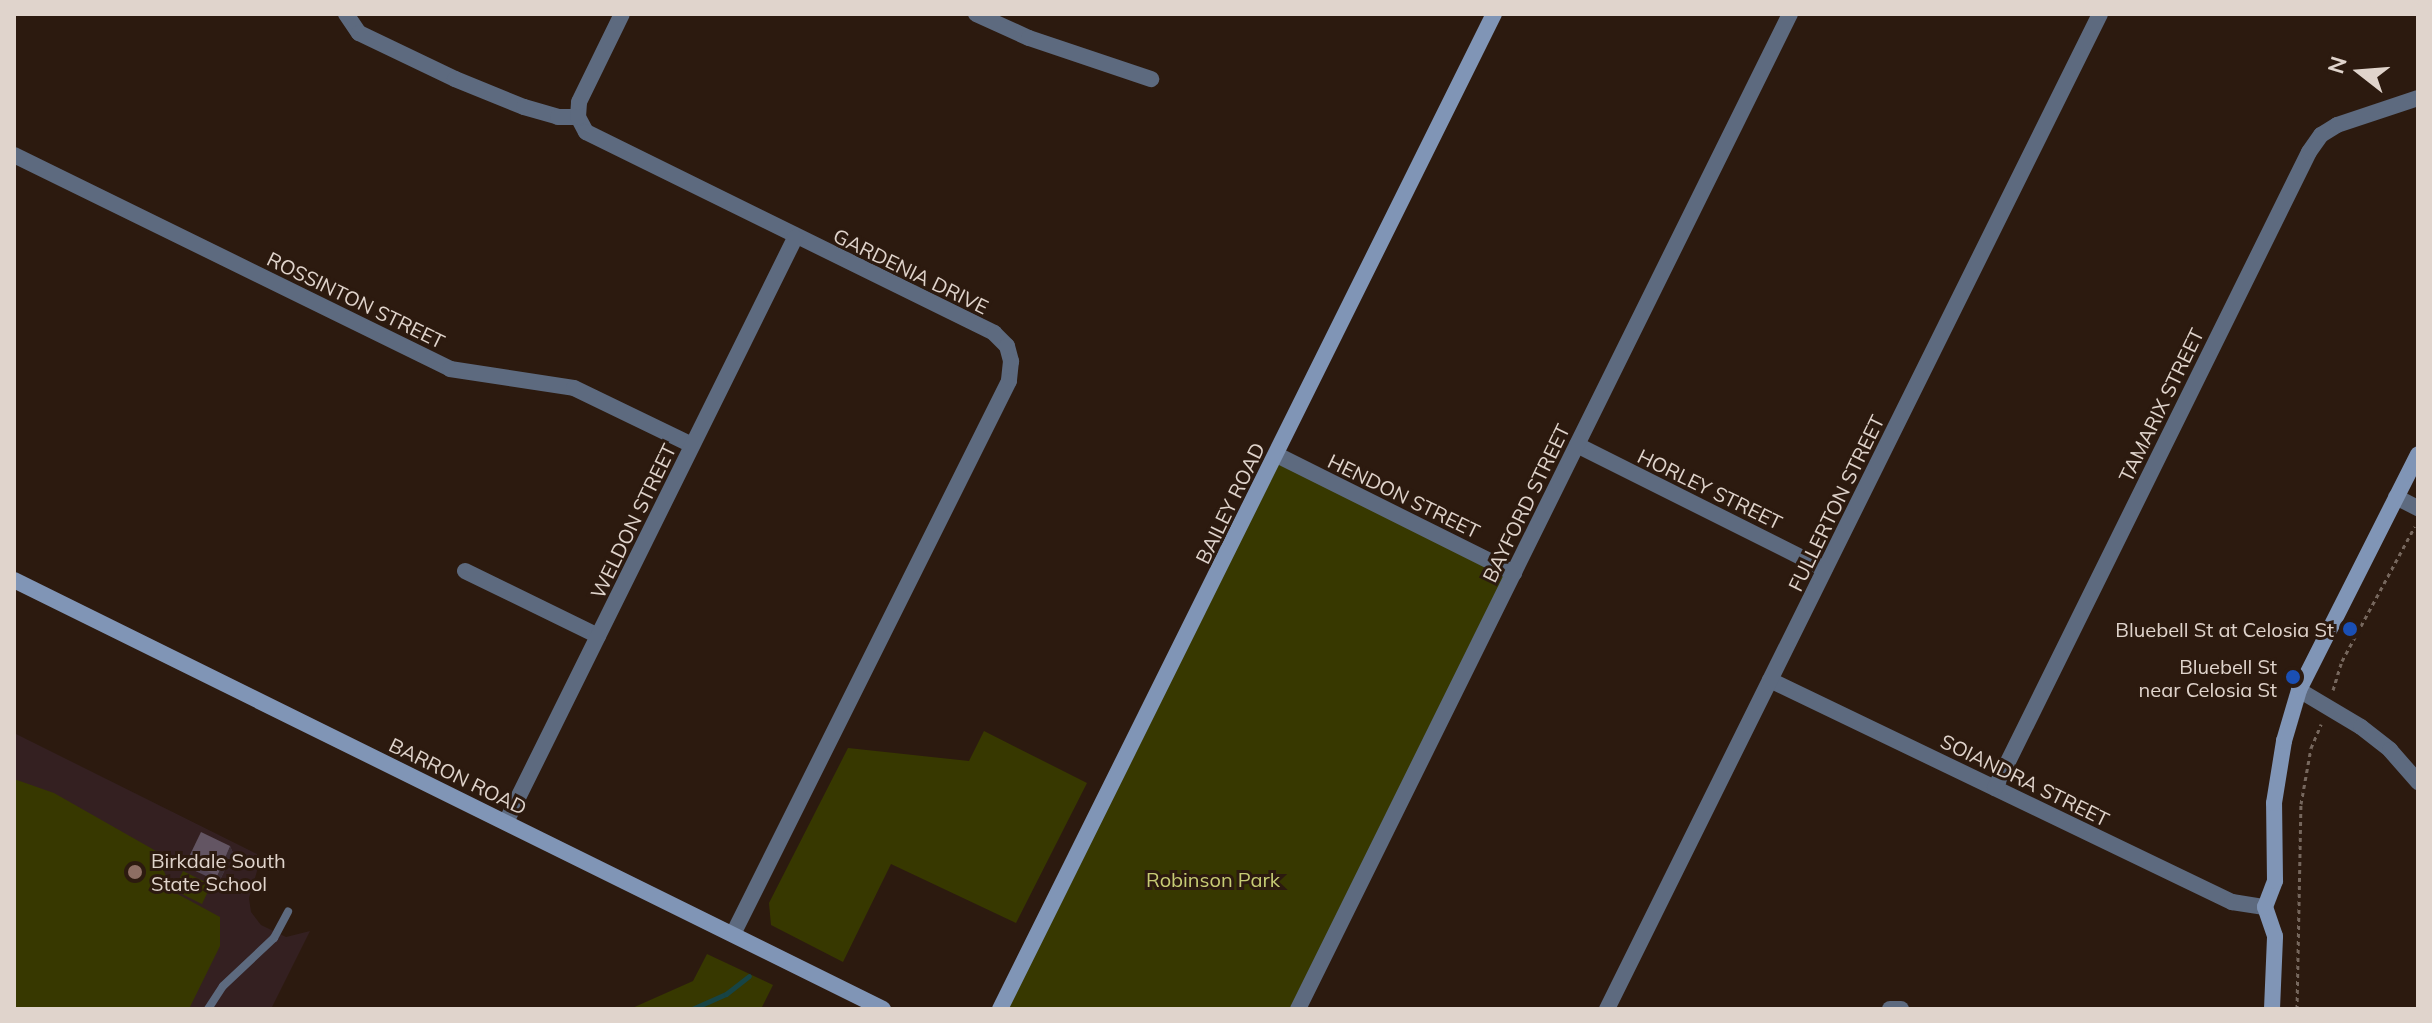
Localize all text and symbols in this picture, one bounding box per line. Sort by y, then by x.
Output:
north arrow [2320,32,2400,112]
text: N [2321,53,2353,77]
street label: GARDENIA DRIVE [830,223,992,319]
street label: ROSSINTON STREET [263,247,449,353]
street label: TAMARIX STREET [2113,324,2209,486]
street label: FULLERTON STREET [1783,411,1889,595]
street label: BAYFORD STREET [1477,420,1575,586]
street label: BAILEY ROAD [1190,439,1270,567]
street label: WELDON STREET [585,440,681,602]
street label: HORLEY STREET [1634,444,1786,534]
street label: HENDON STREET [1324,449,1484,543]
place label: Bluebell St at Celosia St [2115,617,2334,641]
marker: Bluebell St at Celosia St [2341,620,2359,638]
place label: Bluebell St near Celosia St [2139,654,2277,701]
marker: Bluebell St near Celosia St [2284,668,2302,686]
street label: SOIANDRA STREET [1937,729,2113,831]
street label: BARRON ROAD [385,732,531,820]
place label: Birkdale South State School [151,848,286,895]
marker: Birkdale South State School [126,863,144,881]
park label: Robinson Park [1146,867,1280,891]

